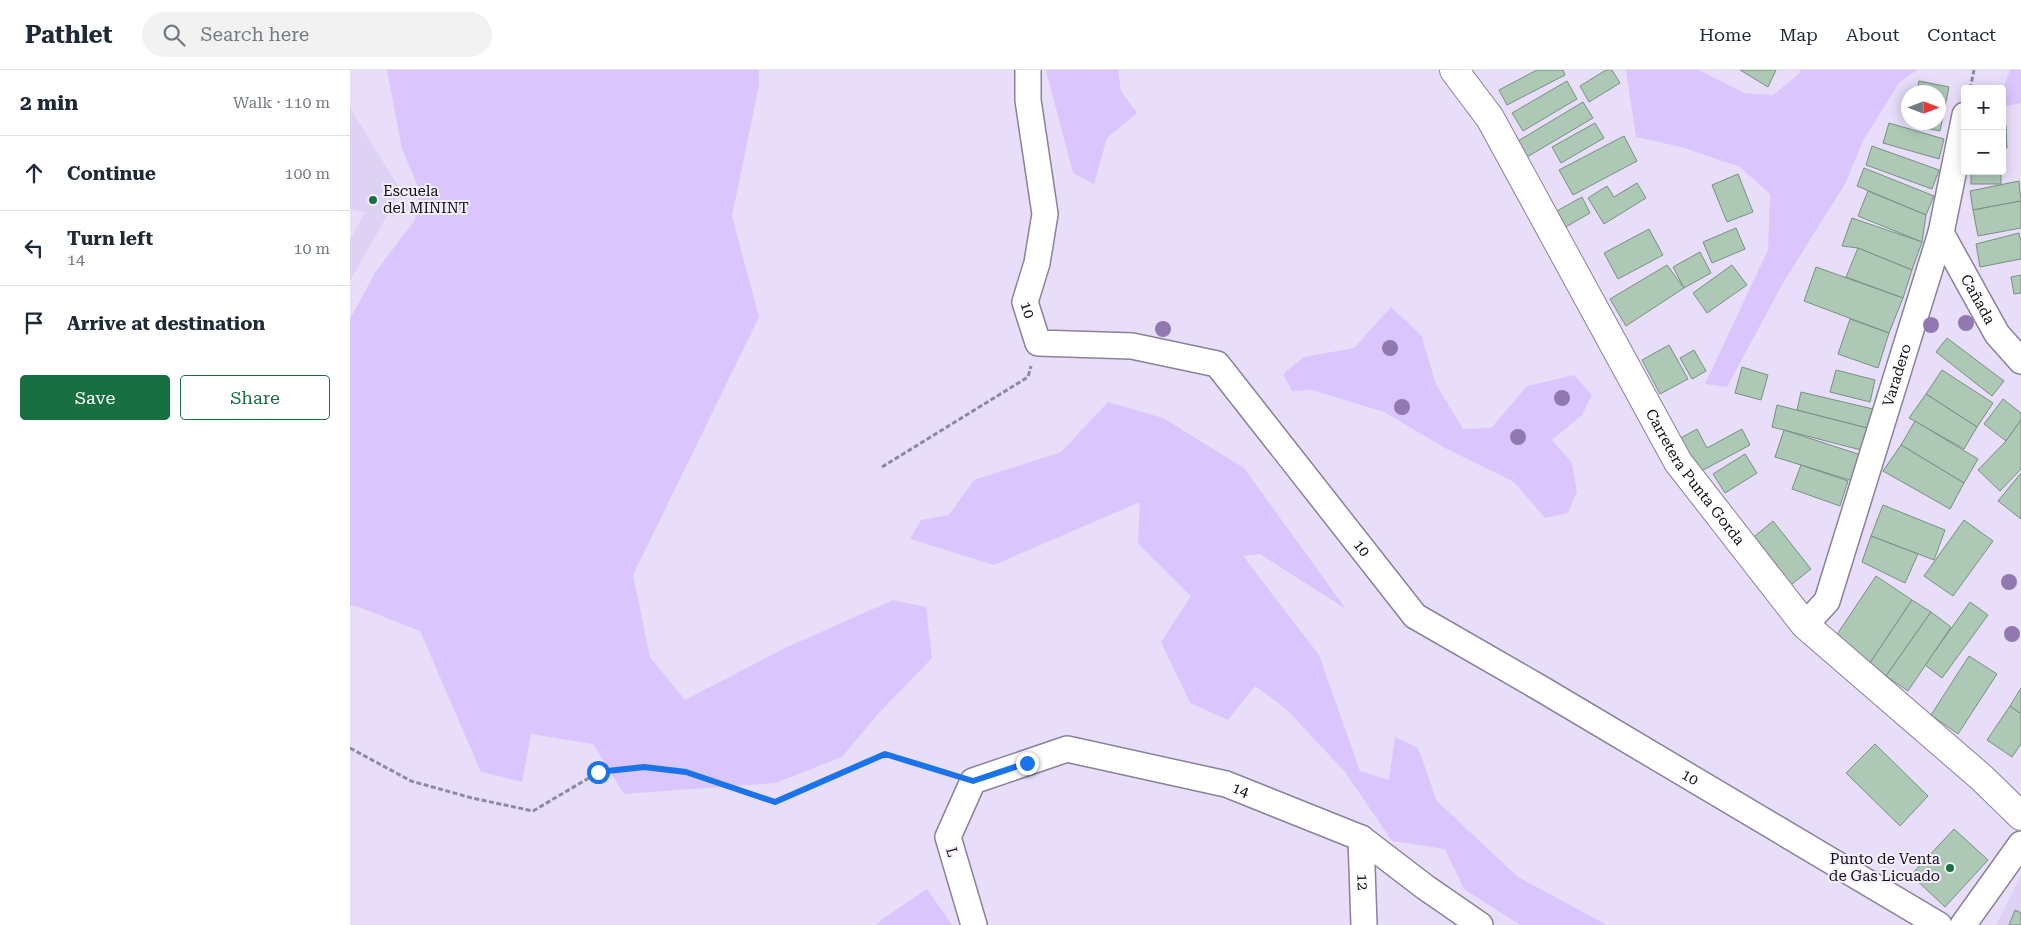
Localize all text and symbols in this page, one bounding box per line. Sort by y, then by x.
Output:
search box [142,12,492,57]
text: Pathlet [25,21,112,49]
icon: search [160,21,188,49]
text: Search here [200,23,309,46]
text: Home [1699,24,1751,45]
text: Map [1779,24,1818,45]
text: About [1846,24,1899,45]
text: Contact [1927,24,1996,45]
north arrow [1901,85,1946,130]
map controls [1961,85,2006,175]
button: + [1961,85,2006,130]
text: 2 min [20,91,78,115]
text: Walk · 110 m [233,93,330,112]
button: − [1961,130,2006,175]
icon: ahead [20,159,48,187]
text: Continue [67,162,156,185]
text: 100 m [284,164,330,183]
place label: Escuela del MININT [383,182,469,217]
marker: Escuela del MININT [367,194,379,206]
text: Turn left [67,227,153,250]
icon: left [20,234,48,262]
text: 10 m [293,239,330,258]
text: 14 [67,250,85,269]
street label: Cañada [1957,271,1999,328]
street label: 10 [1016,299,1039,321]
icon: arrive [20,309,48,337]
text: Arrive at destination [67,312,265,335]
street label: Varadero [1879,342,1915,409]
button: Save [20,375,170,420]
button: Share [180,375,330,420]
street label: Carretera Punta Gorda [1642,406,1749,549]
street label: 10 [1350,536,1374,560]
route end [1016,752,1039,775]
route start [587,761,610,784]
street label: 10 [1678,765,1702,789]
street label: 14 [1230,778,1252,802]
street label: L [942,845,962,859]
place label: Punto de Venta de Gas Licuado [1829,850,1940,885]
marker: Punto de Venta de Gas Licuado [1944,862,1956,874]
street label: 12 [1353,873,1372,891]

